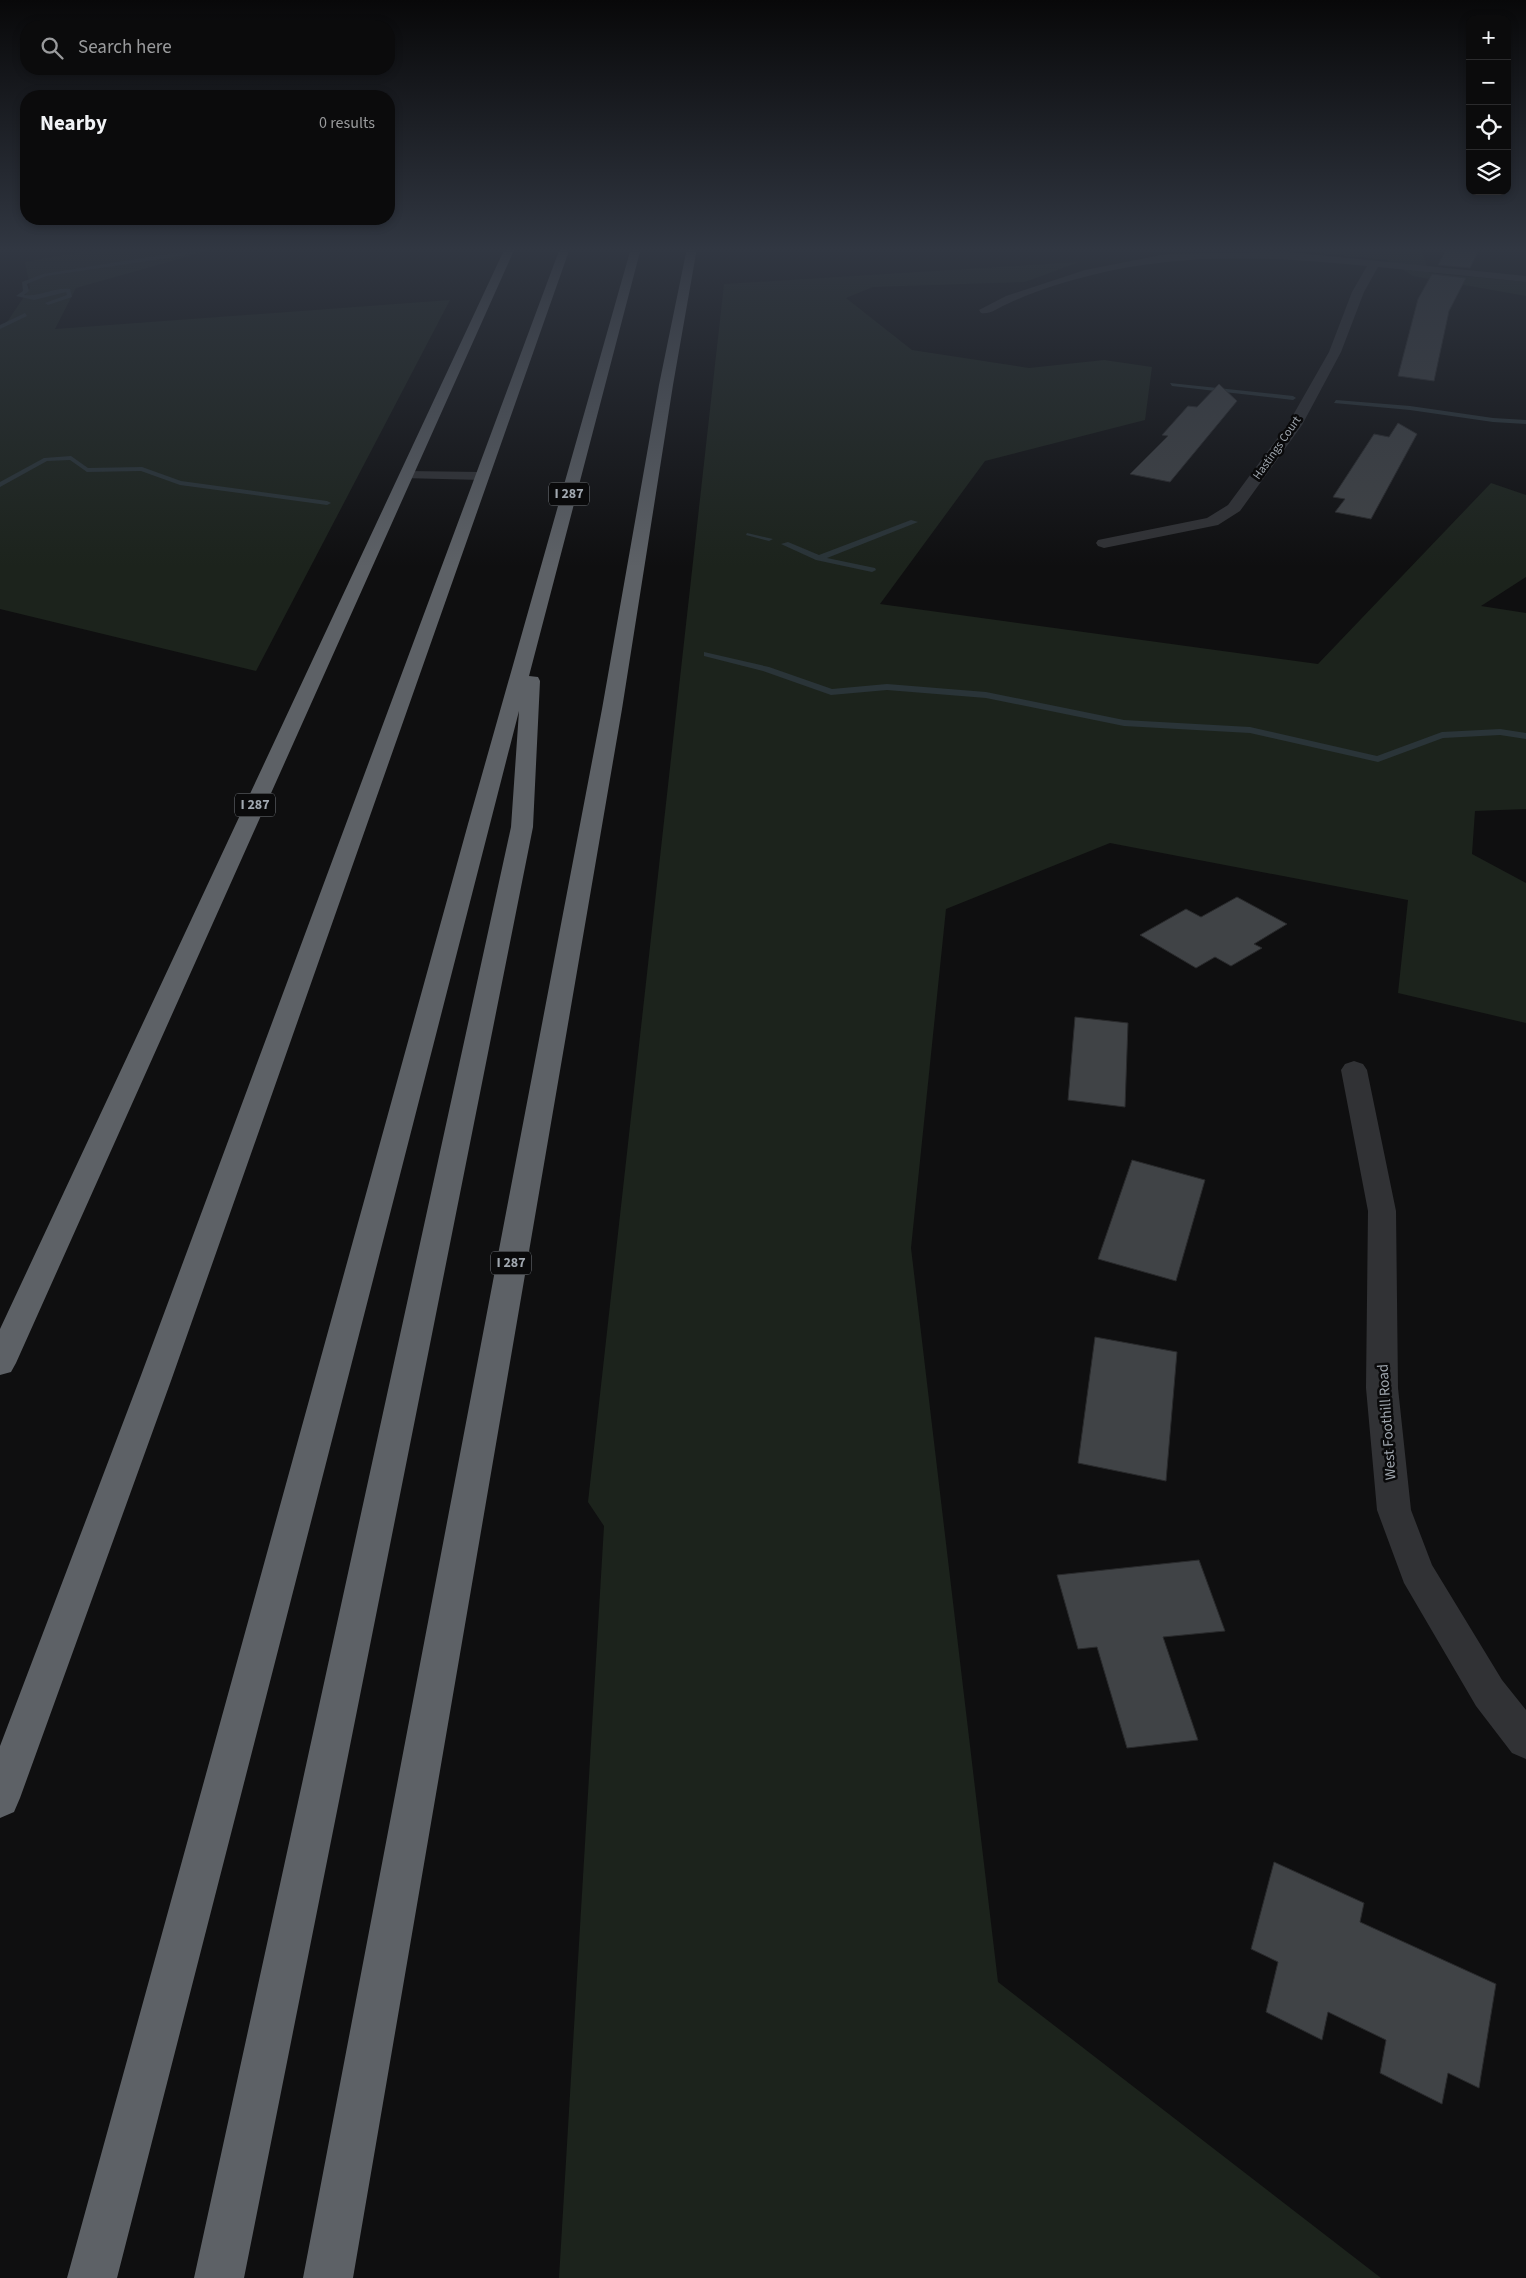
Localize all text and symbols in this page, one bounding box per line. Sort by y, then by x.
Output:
map controls [1466,15,1511,195]
button: + [1466,15,1511,60]
search box [20,20,395,75]
icon: search [38,34,66,62]
text: Search here [78,34,172,61]
button: − [1466,60,1511,105]
button: locate [1466,105,1511,150]
text: Nearby [40,108,107,138]
text: 0 results [319,112,375,134]
button: layers [1466,150,1511,195]
street label: Hastings Court [1249,413,1305,483]
road number: I 287 [549,482,589,506]
road number: I 287 [235,794,275,816]
road number: I 287 [491,1252,531,1274]
street label: West Foothill Road [1372,1363,1402,1481]

